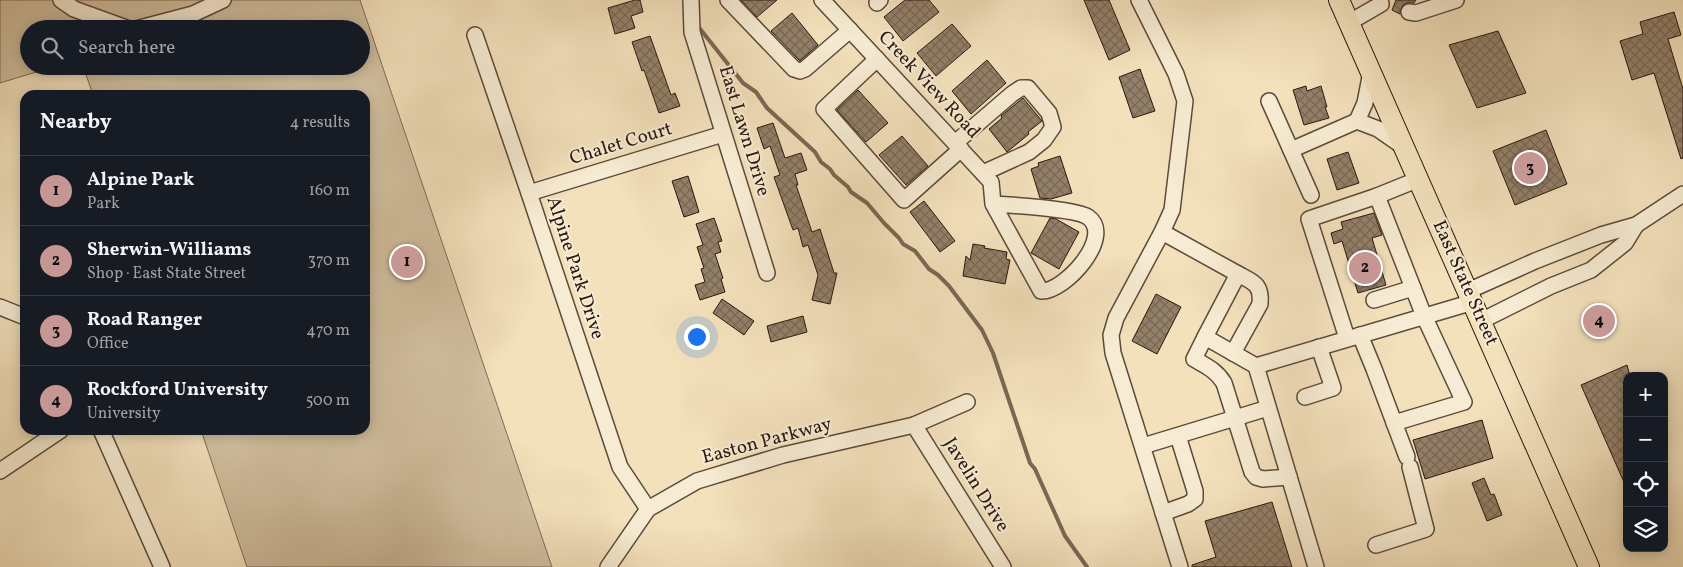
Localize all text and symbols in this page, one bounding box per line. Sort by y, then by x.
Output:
search box [20,20,370,75]
street label: Creek View Road [872,25,986,145]
icon: search [38,34,66,62]
text: Search here [78,35,175,61]
street label: East Lawn Drive [712,63,776,199]
text: Nearby [40,108,111,137]
text: 4 results [290,112,350,134]
street label: Chalet Court [566,116,676,172]
pin: 3 [1514,149,1546,187]
text: Alpine Park [87,167,194,193]
text: 1 [53,180,59,202]
text: 160 m [309,180,350,202]
text: Park [87,193,120,215]
street label: Alpine Park Drive [540,193,610,343]
street label: East State Street [1426,216,1504,350]
text: Sherwin-Williams [87,237,251,263]
pin: 1 [391,243,423,281]
pin: 2 [1349,249,1381,287]
text: 2 [52,250,60,272]
text: 370 m [308,250,350,272]
text: Shop · East State Street [87,263,246,285]
pin: 4 [1583,302,1615,340]
text: Road Ranger [87,307,202,333]
text: 3 [52,320,60,342]
text: 470 m [306,320,350,342]
your location [684,324,710,350]
text: Office [87,333,129,355]
map controls [1623,372,1668,552]
button: + [1623,372,1668,417]
text: Rockford University [87,377,268,403]
text: 4 [51,390,61,412]
text: 500 m [306,390,350,412]
text: University [87,403,161,425]
street label: Easton Parkway [699,411,835,471]
button: − [1623,417,1668,462]
street label: Javelin Drive [937,433,1015,537]
button: locate [1623,462,1668,507]
button: layers [1623,507,1668,552]

